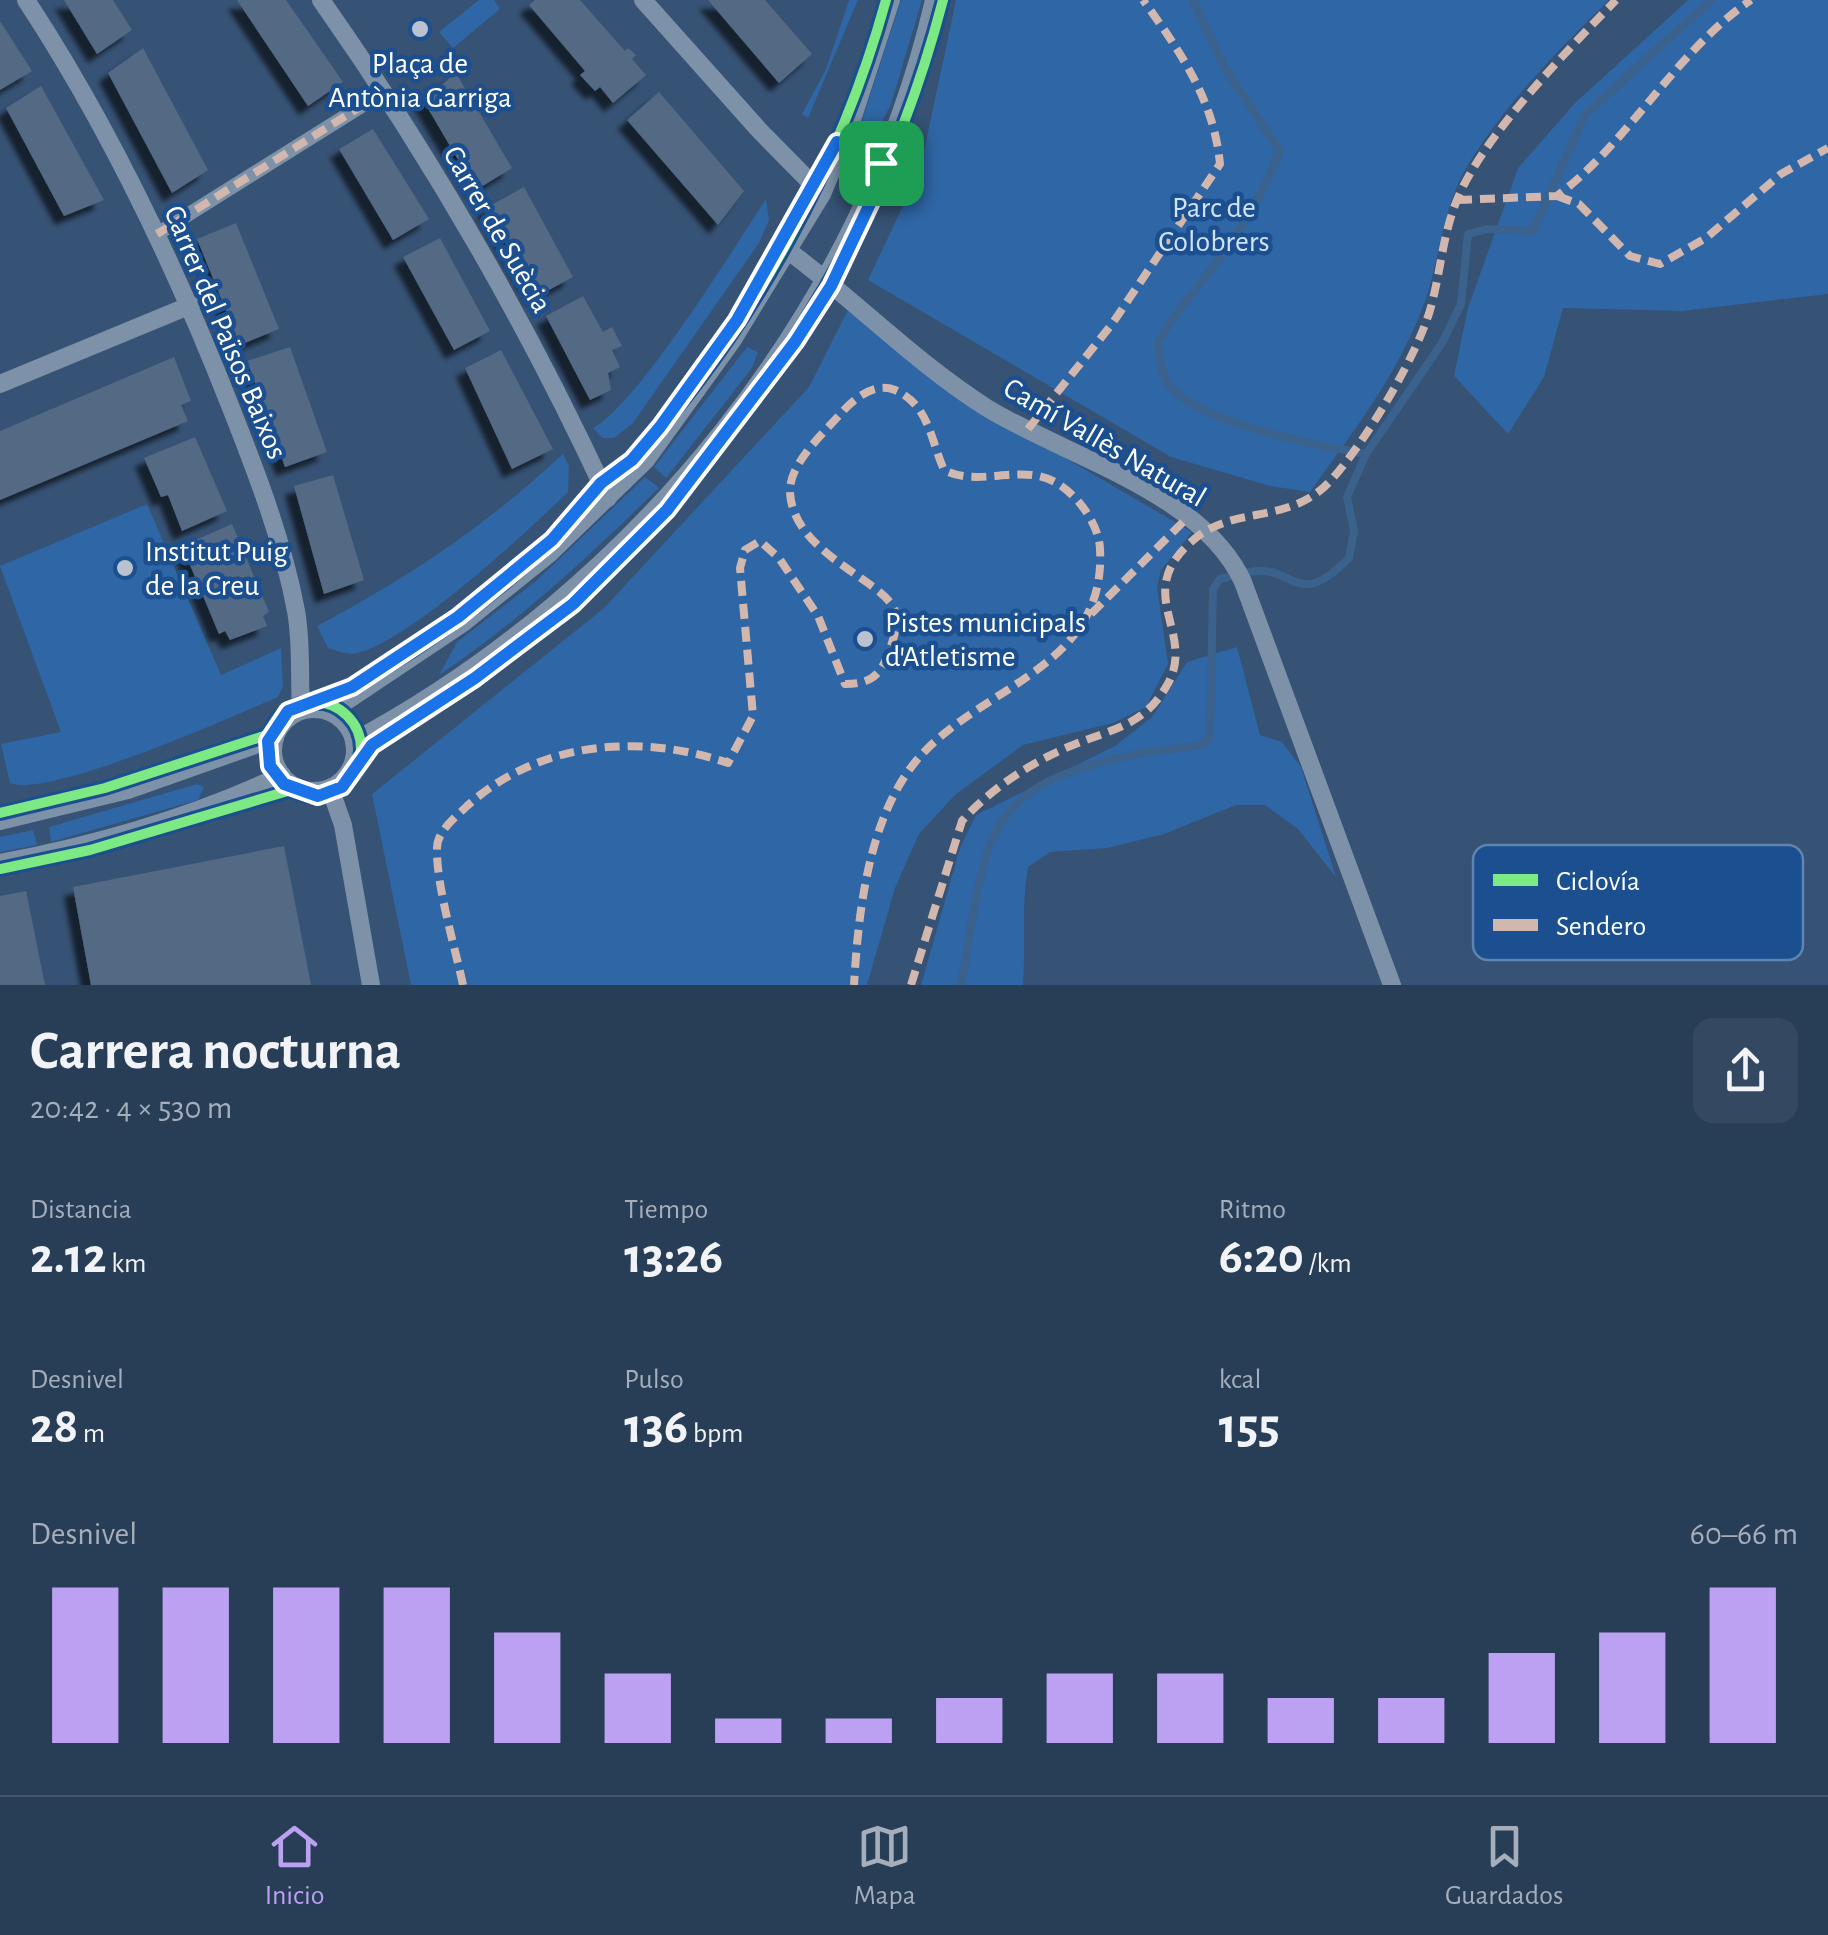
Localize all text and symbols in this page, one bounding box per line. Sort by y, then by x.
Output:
marker: Plaça de Antònia Garriga [409,18,431,40]
place label: Plaça de Antònia Garriga [328,49,512,113]
pin [839,121,924,206]
icon: arrive [854,136,909,191]
street label: Carrer de Suècia [437,141,557,318]
park label: Parc de Colobrers [1158,193,1270,257]
street label: Carrer del Països Baixos [158,201,292,464]
street label: Camí Vallès Natural [998,373,1211,513]
place label: Institut Puig de la Creu [145,537,288,601]
marker: Institut Puig de la Creu [114,557,136,579]
place label: Pistes municipals d'Atletisme [885,608,1086,672]
marker: Pistes municipals d'Atletisme [854,628,876,650]
legend [1473,845,1803,960]
text: Ciclovía [1556,868,1640,896]
text: Sendero [1556,913,1646,941]
button: share [1693,1018,1798,1123]
text: Carrera nocturna [30,1024,401,1079]
text: 20:42 · 4 × 530 m [30,1092,232,1124]
text: Distancia [30,1196,132,1224]
text: Tiempo [624,1196,708,1224]
text: Ritmo [1219,1196,1286,1224]
text: 2.12 [30,1232,107,1282]
text: 13:26 [624,1232,723,1282]
text: 6:20 [1219,1232,1304,1282]
text: km [107,1250,146,1278]
text: /km [1304,1250,1352,1278]
text: Desnivel [30,1366,124,1394]
text: Pulso [624,1366,684,1394]
text: kcal [1219,1366,1261,1394]
text: 28 [30,1402,78,1452]
text: 136 [624,1402,688,1452]
text: 155 [1219,1402,1280,1452]
text: m [78,1420,105,1448]
text: bpm [688,1420,743,1448]
text: Desnivel [30,1518,137,1550]
text: 60–66 m [1690,1518,1798,1550]
tab: Inicio [265,1819,324,1913]
tab: Mapa [854,1819,916,1913]
tab: Guardados [1445,1819,1563,1913]

